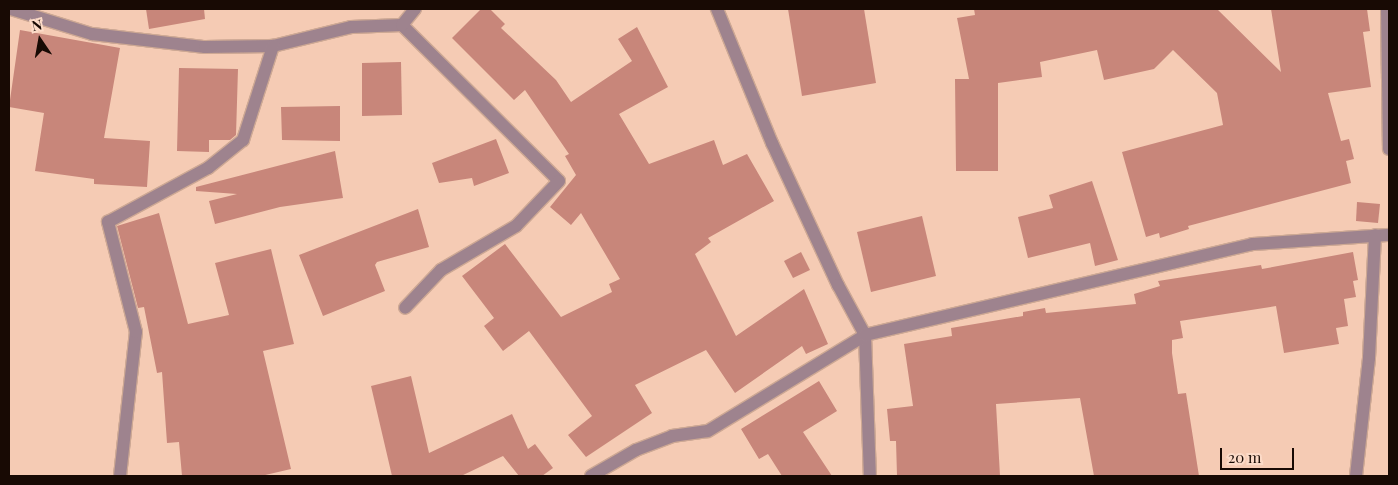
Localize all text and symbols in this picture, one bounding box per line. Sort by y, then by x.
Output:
text: N [30,14,44,35]
north arrow [15,15,65,65]
scale bar [1223,438,1297,470]
text: 20 m [1228,447,1261,467]

